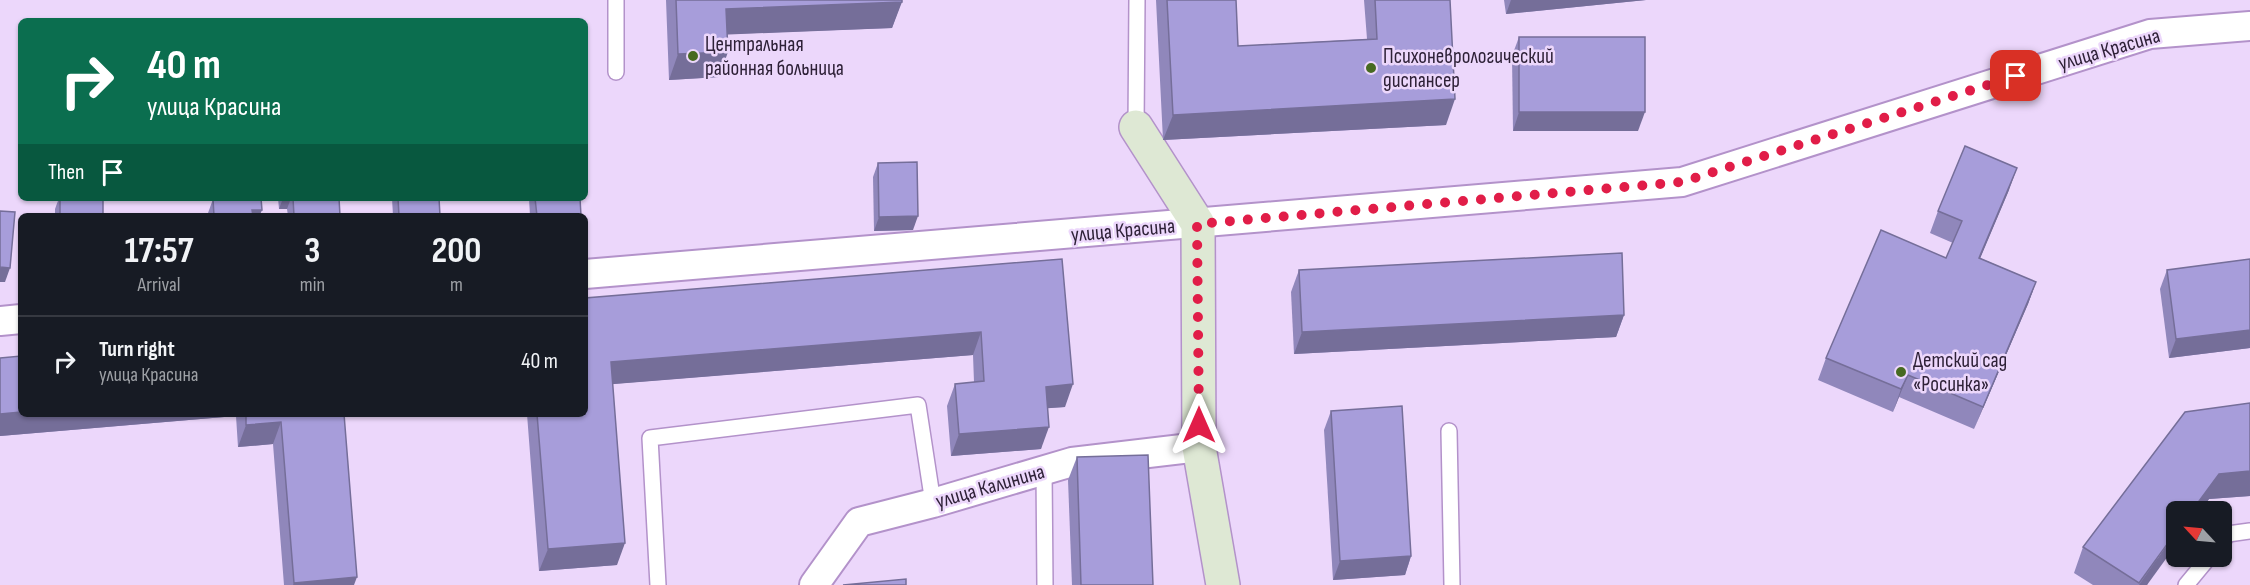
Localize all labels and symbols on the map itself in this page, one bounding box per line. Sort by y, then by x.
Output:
street label: улица Красина [2055,23,2163,76]
place label: Центральная районная больница [705,32,844,81]
place label: Психоневрологический диспансер [1383,44,1554,93]
marker: Центральная районная больница [686,49,700,63]
pin [1990,50,2041,101]
marker: Психоневрологический диспансер [1364,61,1378,75]
street label: улица Красина [1070,213,1176,248]
place label: Детский сад «Росинка» [1913,348,2007,397]
marker: Детский сад «Росинка» [1894,365,1908,379]
position arrow [1167,393,1231,457]
street label: улица Калинина [933,459,1048,514]
north arrow [2166,501,2232,567]

